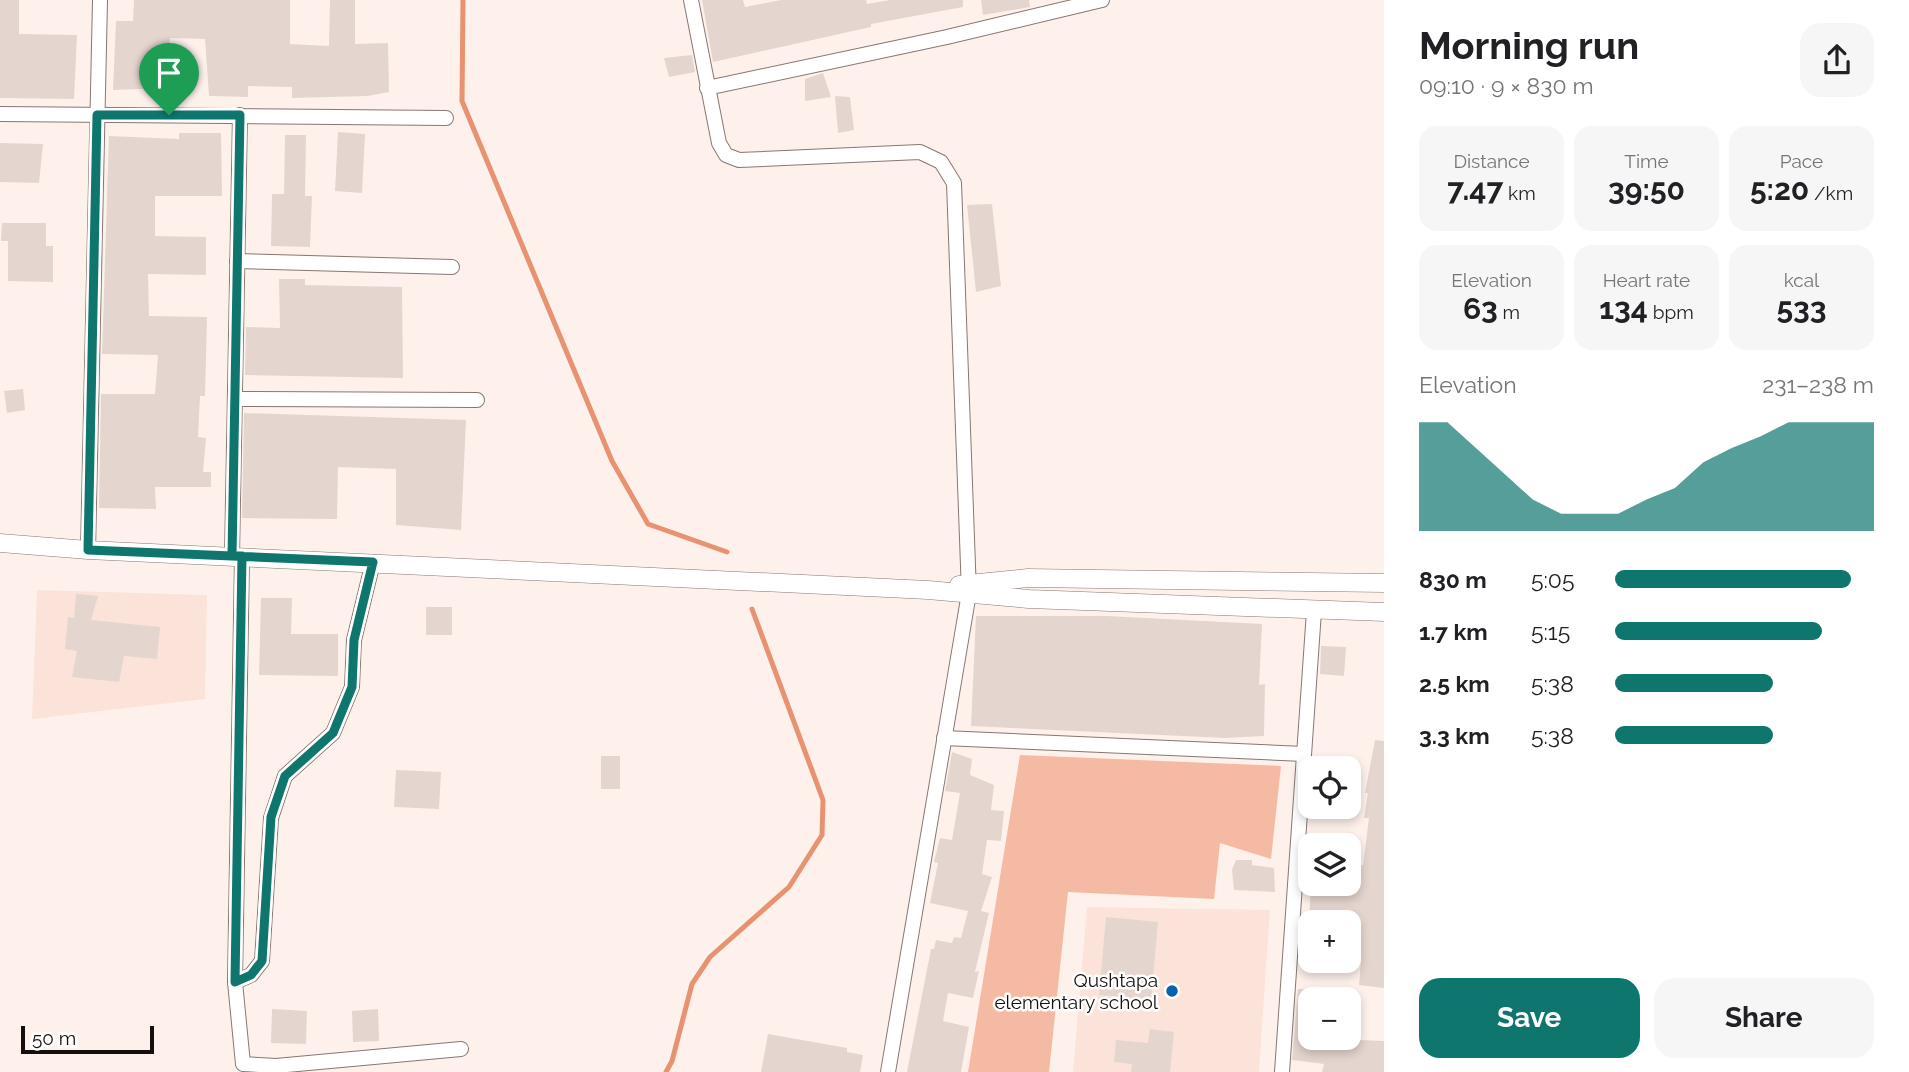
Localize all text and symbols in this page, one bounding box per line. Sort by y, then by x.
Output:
text: Morning run [1419,23,1639,68]
button: share [1800,23,1874,97]
pin [139,43,199,115]
icon: arrive [150,54,188,92]
text: 09:10 · 9 × 830 m [1419,72,1594,99]
text: Distance [1453,150,1530,172]
text: Time [1624,150,1669,172]
text: Pace [1780,150,1823,172]
text: 7.47 [1447,172,1503,207]
text: 39:50 [1608,172,1685,207]
text: 5:20 [1750,172,1809,207]
text: km [1503,182,1536,204]
text: /km [1809,182,1853,204]
text: Elevation [1451,269,1532,291]
text: Heart rate [1603,269,1690,291]
text: kcal [1784,269,1819,291]
text: 63 [1463,291,1498,326]
text: 134 [1599,291,1648,326]
text: 533 [1776,291,1827,326]
text: m [1498,301,1520,323]
text: bpm [1648,301,1694,323]
text: Elevation [1419,371,1517,398]
text: 231–238 m [1762,371,1874,398]
text: 830 m [1419,566,1487,593]
text: 5:05 [1531,566,1574,593]
text: 1.7 km [1419,618,1488,645]
text: 5:15 [1531,618,1570,645]
text: 2.5 km [1419,670,1490,697]
text: 5:38 [1531,670,1574,697]
text: 3.3 km [1419,722,1490,749]
text: 5:38 [1531,722,1574,749]
map controls [1298,756,1361,1050]
button: locate [1298,756,1361,819]
button: layers [1298,833,1361,896]
button: + [1298,910,1361,973]
place label: Qushtapa elementary school [994,969,1159,1013]
button: Save [1419,978,1640,1058]
button: Share [1654,978,1874,1058]
marker: Qushtapa elementary school [1164,983,1180,999]
button: − [1298,987,1361,1050]
scale bar [21,1023,154,1055]
text: 50 m [32,1027,76,1049]

